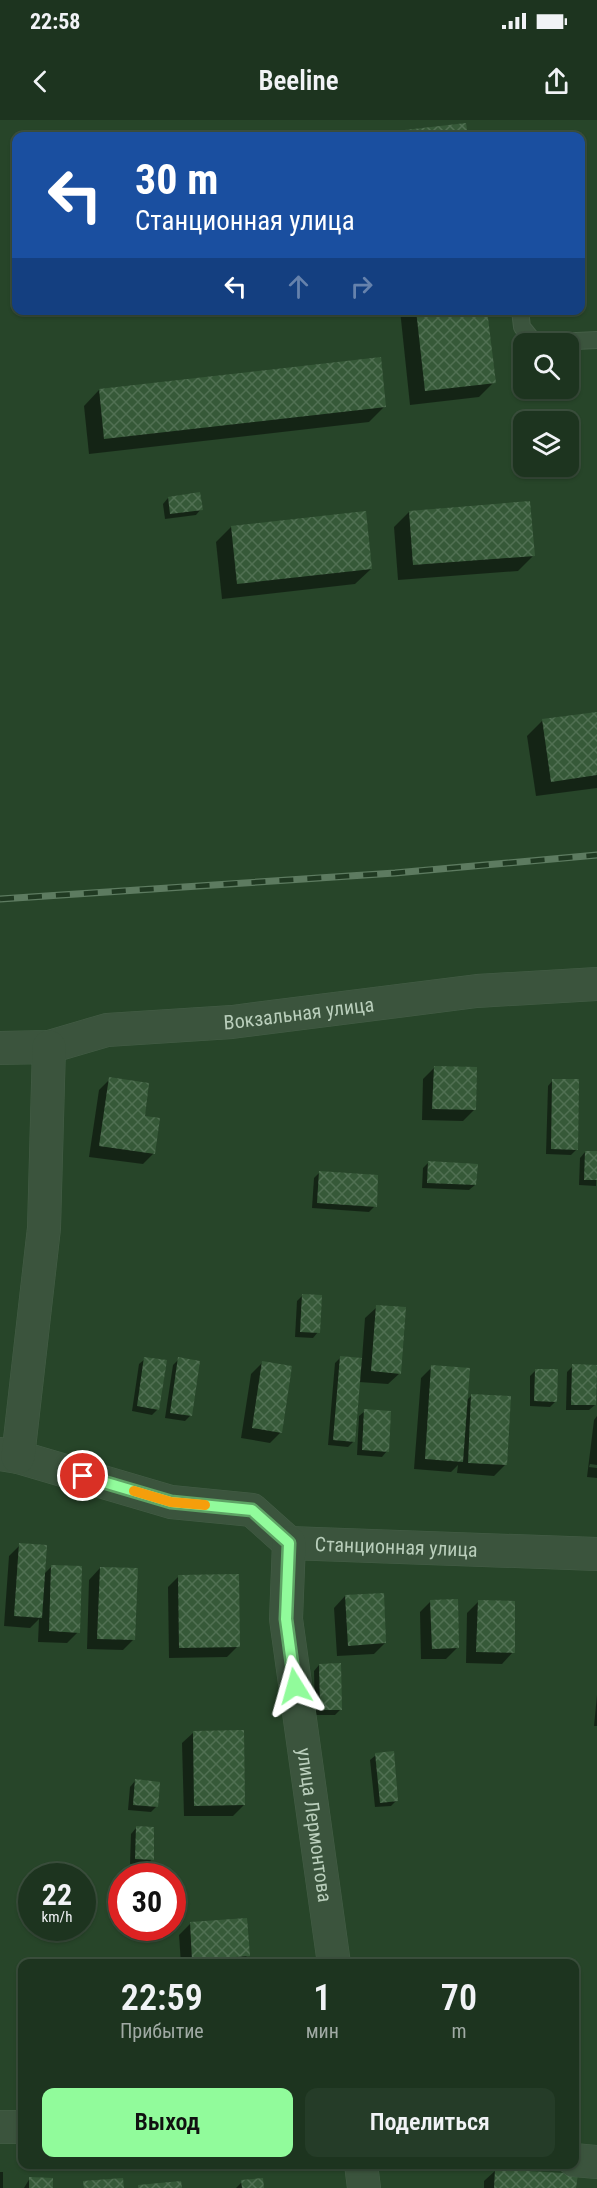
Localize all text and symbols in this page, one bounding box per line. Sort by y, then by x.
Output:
text: 22:58 [30,9,81,34]
icon: back [24,65,57,98]
text: Beeline [258,65,339,97]
icon: share [540,65,573,98]
text: 30 m [135,155,218,204]
icon: left [36,156,114,234]
text: Станционная улица [135,205,355,237]
icon: left [219,270,252,303]
icon: ahead [282,270,315,303]
icon: right [345,270,378,303]
map controls [513,333,579,477]
button: search [513,333,579,399]
button: layers [513,411,579,477]
street label: Вокзальная улица [223,992,375,1035]
pin [57,1450,108,1501]
icon: arrive [66,1459,99,1492]
street label: Станционная улица [314,1532,478,1562]
position arrow [263,1654,327,1718]
street label: улица Лермонтова [292,1746,337,1904]
speed limit sign: 30 [108,1863,186,1941]
text: 22 [42,1877,72,1912]
text: km/h [42,1908,72,1926]
text: 22:59 [121,1977,203,2019]
text: 1 [313,1977,331,2019]
text: 70 [441,1977,477,2019]
text: Прибытие [120,2019,204,2043]
text: мин [306,2019,339,2043]
text: m [451,2019,466,2043]
button: Выход [42,2088,293,2157]
button: Поделиться [305,2088,555,2157]

